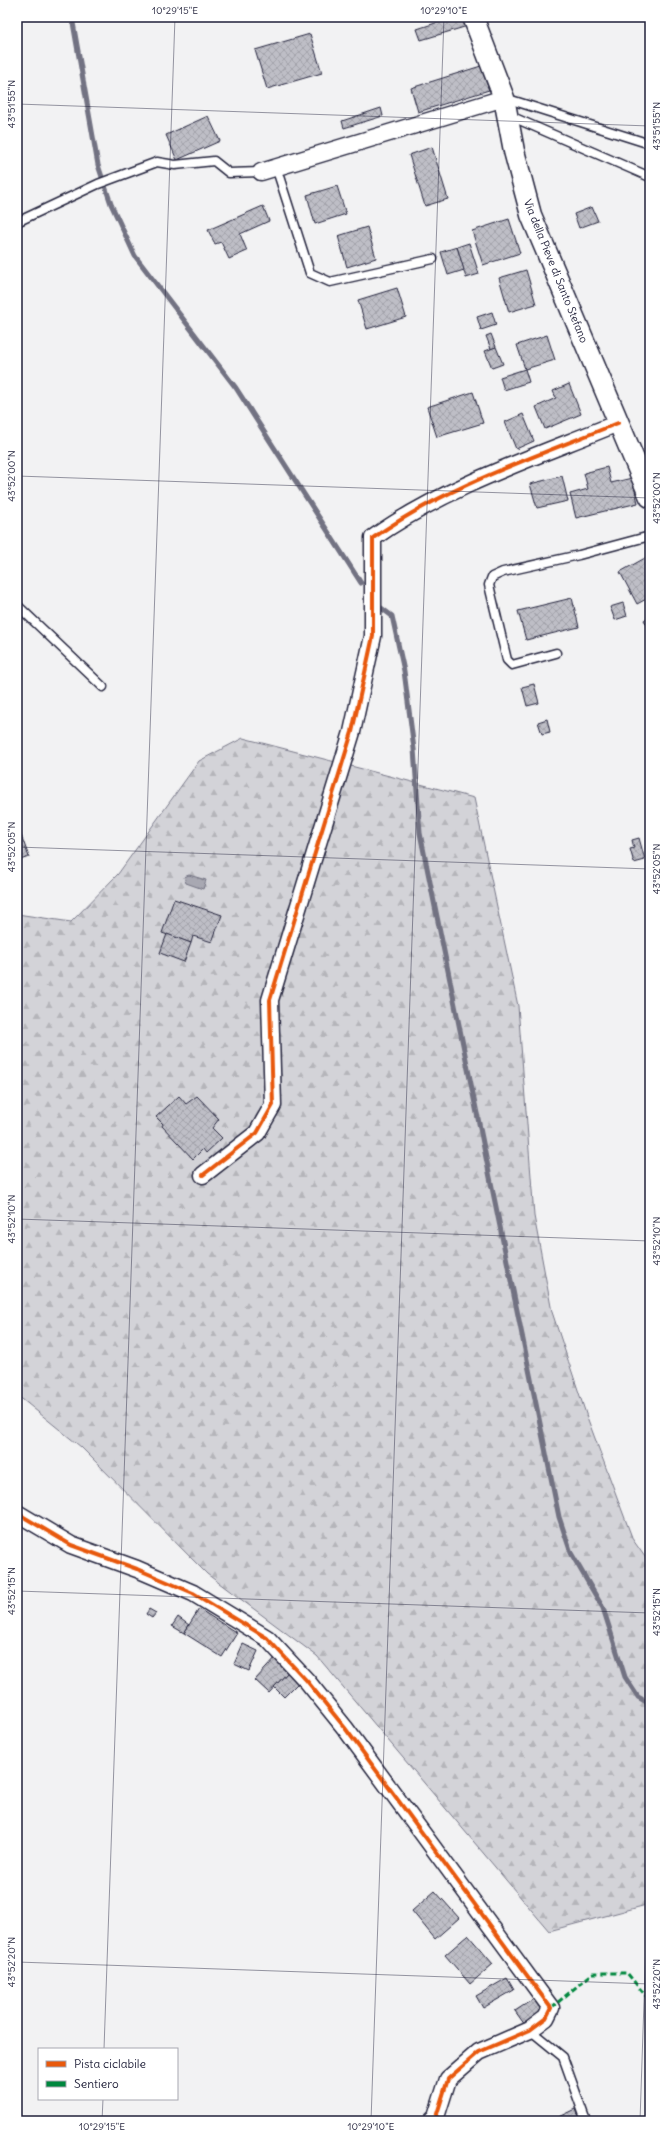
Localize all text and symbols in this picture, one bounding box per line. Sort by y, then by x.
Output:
text: 10°29'15"E [152,4,198,17]
text: 10°29'10"E [421,4,468,17]
text: 43°51'55"N [5,80,18,128]
text: 43°51'55"N [650,102,663,150]
street label: Via della Pieve di Santo Stefano [521,197,591,345]
text: 43°52'00"N [5,450,18,502]
text: 43°52'00"N [650,472,663,524]
text: 43°52'05"N [5,822,18,872]
text: 43°52'05"N [650,844,663,894]
text: 43°52'10"N [5,1195,18,1243]
text: 43°52'10"N [650,1217,663,1265]
text: 43°52'15"N [5,1567,18,1615]
text: 43°52'15"N [650,1588,663,1636]
text: 43°52'20"N [5,1937,18,1987]
text: 43°52'20"N [650,1959,663,2009]
legend [38,2048,178,2100]
text: Pista ciclabile [74,2056,146,2071]
text: Sentiero [74,2076,119,2091]
text: 10°29'15"E [79,2120,125,2133]
text: 10°29'10"E [348,2120,395,2133]

